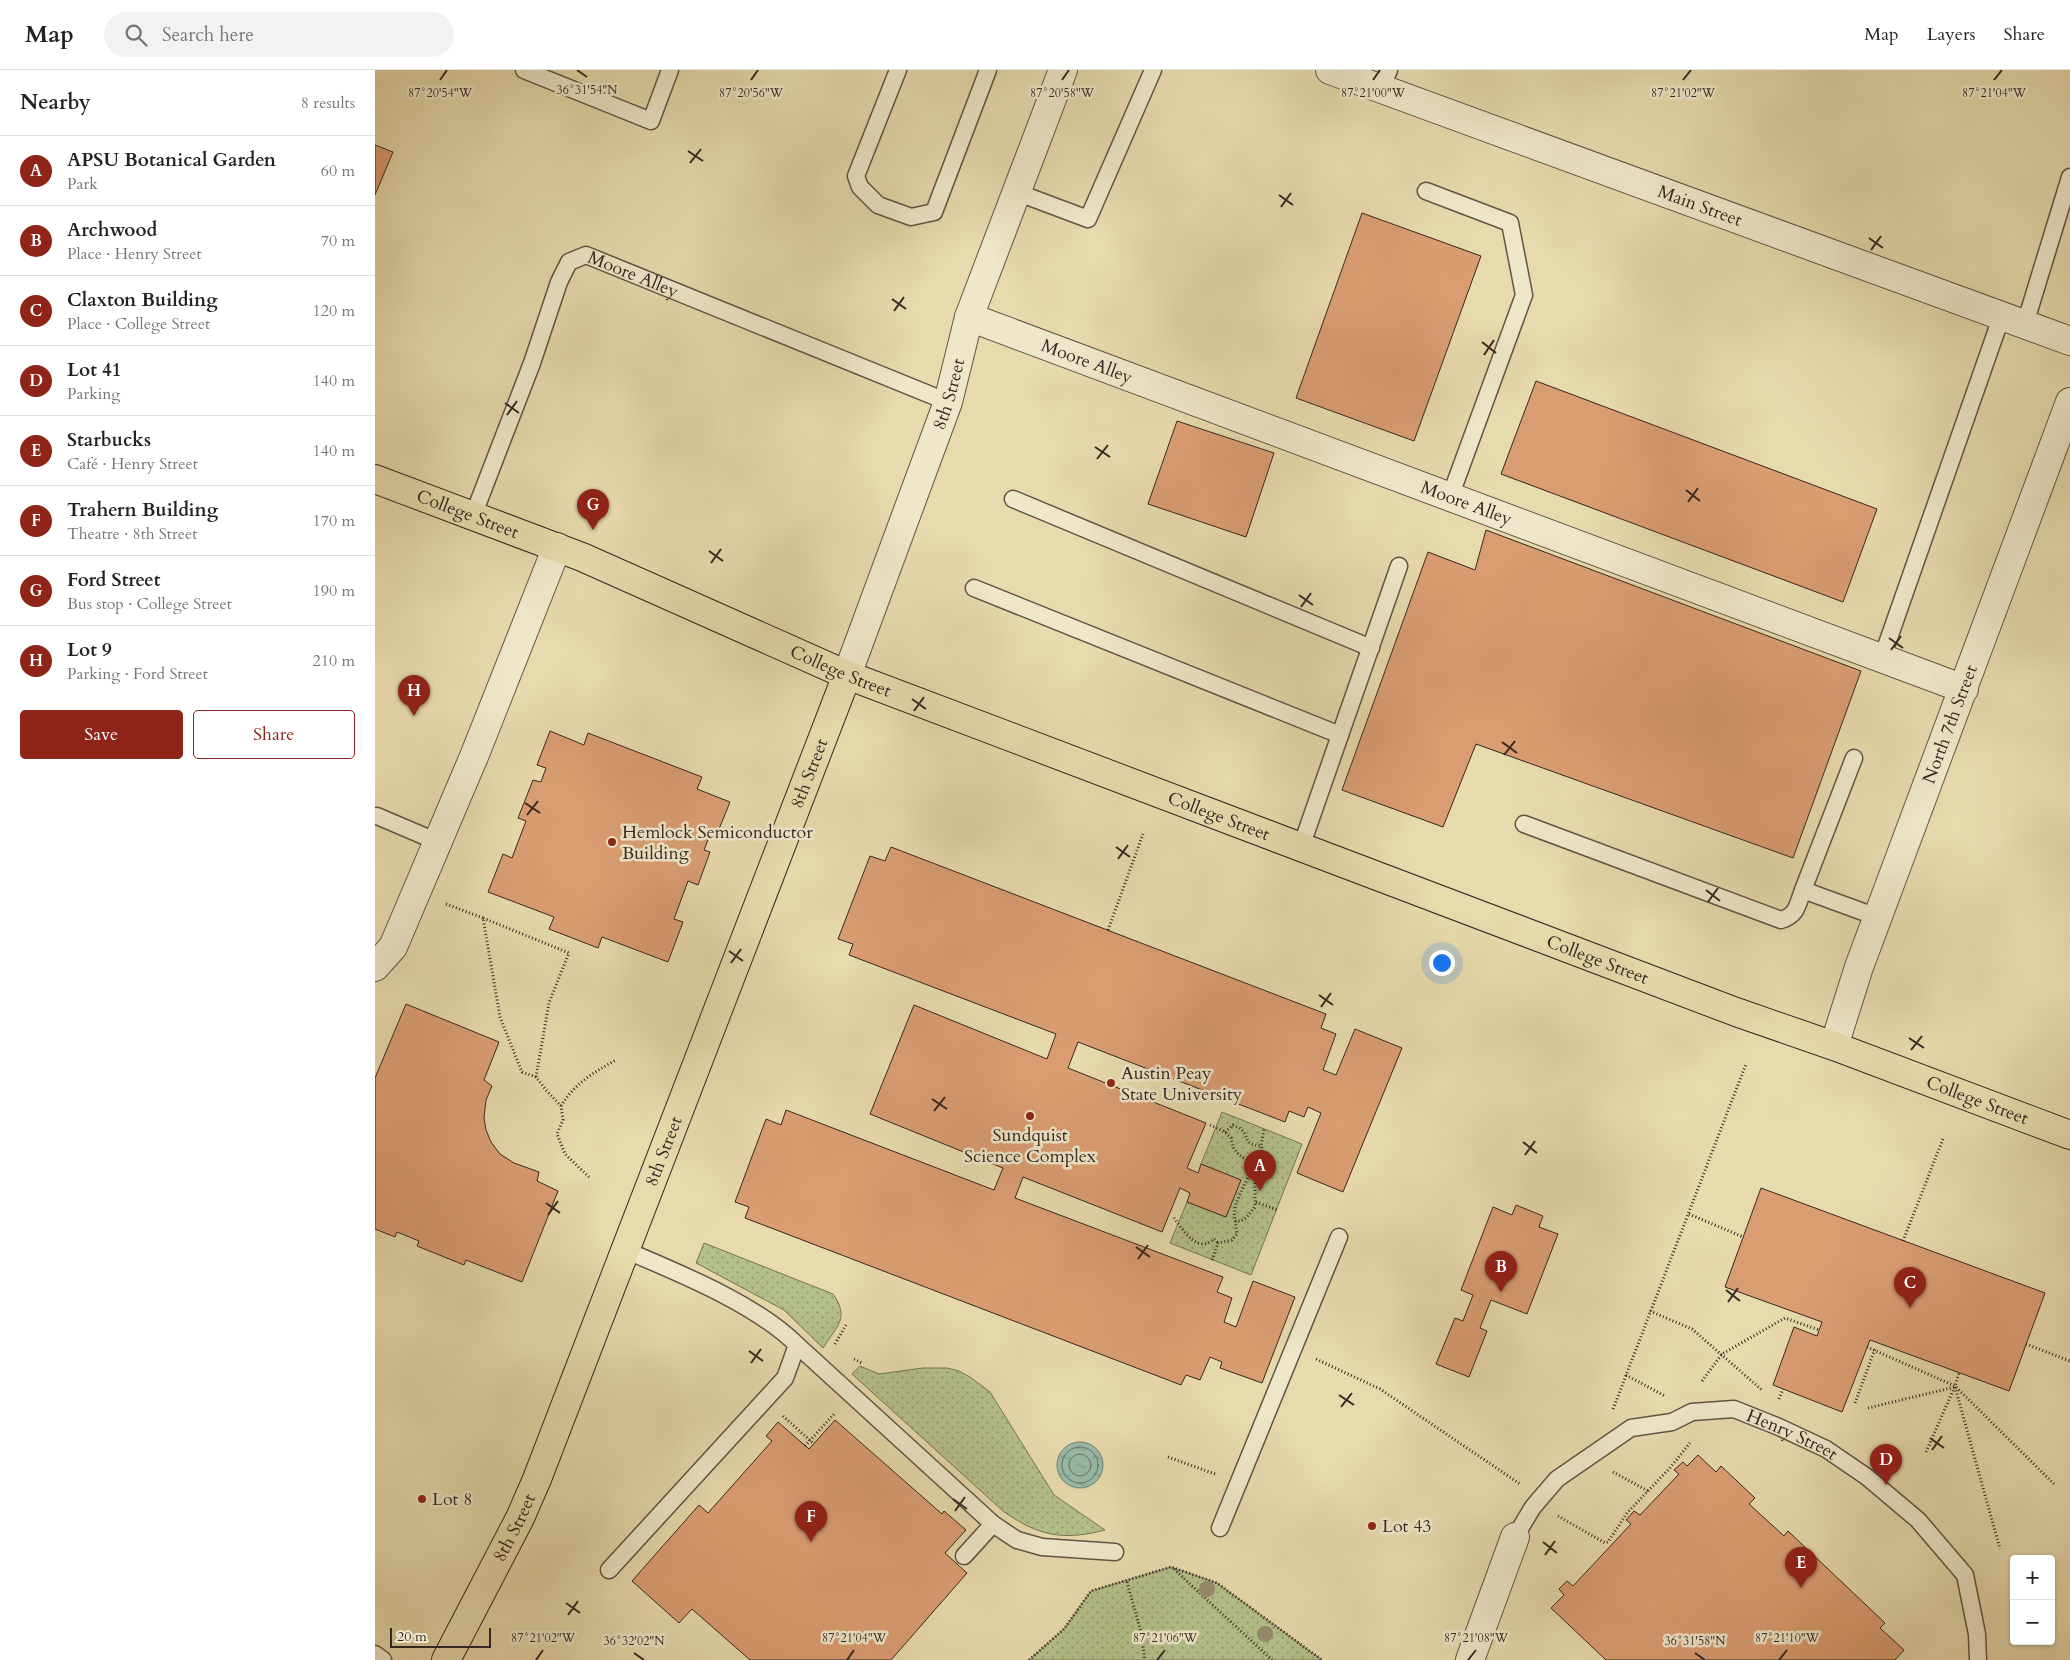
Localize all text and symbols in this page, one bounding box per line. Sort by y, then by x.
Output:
search box [104,12,454,57]
text: Map [25,18,74,51]
icon: search [122,21,150,49]
text: Search here [162,22,254,48]
text: Map [1864,22,1899,47]
text: Layers [1927,22,1976,47]
text: Share [2004,22,2045,47]
text: 36°31'54"N [557,82,618,98]
text: 87°20'54"W [408,85,473,101]
text: 87°20'56"W [719,85,784,101]
text: 87°20'58"W [1030,85,1095,101]
text: 87°21'00"W [1341,85,1406,101]
text: 87°21'02"W [1651,85,1716,101]
text: 87°21'04"W [1962,85,2027,101]
text: Nearby [20,88,91,117]
text: 8 results [301,92,355,114]
text: APSU Botanical Garden [67,147,276,173]
text: A [30,160,42,182]
text: 60 m [321,160,355,182]
text: Park [67,173,98,195]
street label: Main Street [1654,179,1746,233]
text: Archwood [67,217,157,243]
text: B [30,230,42,252]
text: 70 m [321,230,355,252]
text: Place · Henry Street [67,243,201,265]
street label: Moore Alley [584,245,683,304]
text: Claxton Building [67,287,218,313]
text: C [30,300,42,322]
text: 120 m [313,300,355,322]
text: Place · College Street [67,313,210,335]
street label: Moore Alley [1038,333,1137,390]
street label: 8th Street [926,356,971,433]
text: Lot 41 [67,357,121,383]
text: D [29,370,43,392]
text: 140 m [313,370,355,392]
text: Parking [67,383,120,405]
text: Starbucks [67,427,151,453]
text: E [31,440,41,462]
text: 140 m [313,440,355,462]
text: Café · Henry Street [67,453,198,475]
street label: Moore Alley [1417,474,1516,532]
street label: College Street [413,483,523,545]
pin: G [577,489,609,530]
text: Trahern Building [67,497,218,523]
text: F [31,510,41,532]
text: 170 m [313,510,355,532]
text: Theatre · 8th Street [67,523,197,545]
text: Ford Street [67,567,160,593]
text: G [29,580,43,602]
text: 190 m [313,580,355,602]
text: Bus stop · College Street [67,593,232,615]
text: Lot 9 [67,637,112,663]
street label: College Street [786,639,895,703]
text: H [29,650,43,672]
text: 210 m [313,650,355,672]
street label: North 7th Street [1916,661,1983,787]
text: Parking · Ford Street [67,663,208,685]
pin: H [398,675,430,716]
button: Save [20,710,183,759]
button: Share [193,710,355,759]
street label: 8th Street [784,734,834,812]
street label: College Street [1164,785,1274,847]
place label: Hemlock Semiconductor Building [622,820,813,866]
marker: Hemlock Semiconductor Building [606,836,618,848]
street label: College Street [1543,929,1653,990]
your location [1429,950,1455,976]
place label: Austin Peay State University [1121,1061,1243,1107]
street label: College Street [1923,1069,2032,1131]
marker: Austin Peay State University [1105,1077,1117,1089]
marker: Sundquist Science Complex [1024,1110,1036,1122]
street label: 8th Street [639,1112,688,1190]
place label: Sundquist Science Complex [964,1123,1096,1169]
pin: A [1244,1150,1276,1191]
pin: B [1485,1251,1517,1292]
pin: C [1894,1267,1926,1308]
street label: Henry Street [1743,1403,1843,1466]
pin: D [1870,1444,1902,1485]
place label: Lot 8 [432,1487,472,1512]
street label: 8th Street [487,1489,542,1566]
marker: Lot 8 [416,1493,428,1505]
pin: F [795,1501,827,1542]
place label: Lot 43 [1382,1514,1432,1539]
marker: Lot 43 [1366,1520,1378,1532]
pin: E [1785,1547,1817,1588]
map controls [2010,1555,2055,1645]
button: + [2010,1555,2055,1600]
button: − [2010,1600,2055,1645]
scale bar [390,1625,491,1648]
text: 20 m [397,1627,427,1646]
text: 87°21'02"W [511,1630,576,1646]
text: 87°21'04"W [822,1630,887,1646]
text: 87°21'06"W [1133,1630,1198,1646]
text: 87°21'08"W [1444,1630,1509,1646]
text: 87°21'10"W [1755,1630,1820,1646]
text: 36°32'02"N [604,1633,665,1649]
text: 36°31'58"N [1665,1633,1726,1649]

